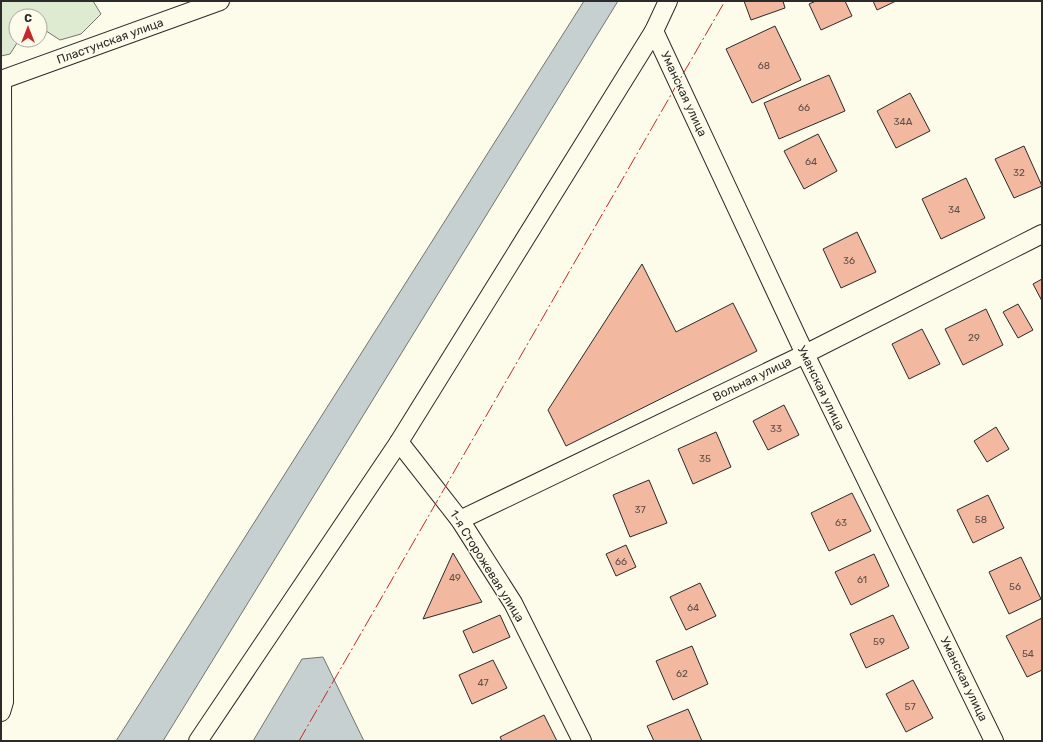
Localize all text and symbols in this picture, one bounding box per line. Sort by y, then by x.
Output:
north arrow [8,8,48,48]
text: С [24,12,32,25]
street label: Пластунская улица [55,15,165,67]
street label: Уманская улица [658,49,710,139]
house number: 68 [758,60,770,72]
house number: 66 [798,102,810,114]
house number: 34А [894,116,913,128]
house number: 64 [805,156,817,168]
house number: 32 [1013,167,1025,179]
house number: 34 [948,204,960,216]
house number: 36 [843,255,855,267]
house number: 29 [968,332,980,344]
street label: Уманская улица [794,343,848,433]
street label: Вольная улица [710,354,794,404]
house number: 33 [770,423,782,435]
house number: 35 [699,453,711,465]
house number: 37 [634,504,646,516]
street label: 1-я Сторожевая улица [447,508,527,624]
house number: 58 [975,514,987,526]
house number: 63 [835,517,847,529]
house number: 66 [615,556,627,568]
house number: 49 [449,572,461,584]
house number: 61 [857,574,867,586]
house number: 56 [1009,581,1021,593]
house number: 64 [687,602,699,614]
street label: Уманская улица [937,634,991,724]
house number: 59 [873,636,885,648]
house number: 54 [1022,648,1034,660]
house number: 62 [676,668,688,680]
house number: 47 [477,677,489,689]
house number: 57 [904,701,916,713]

